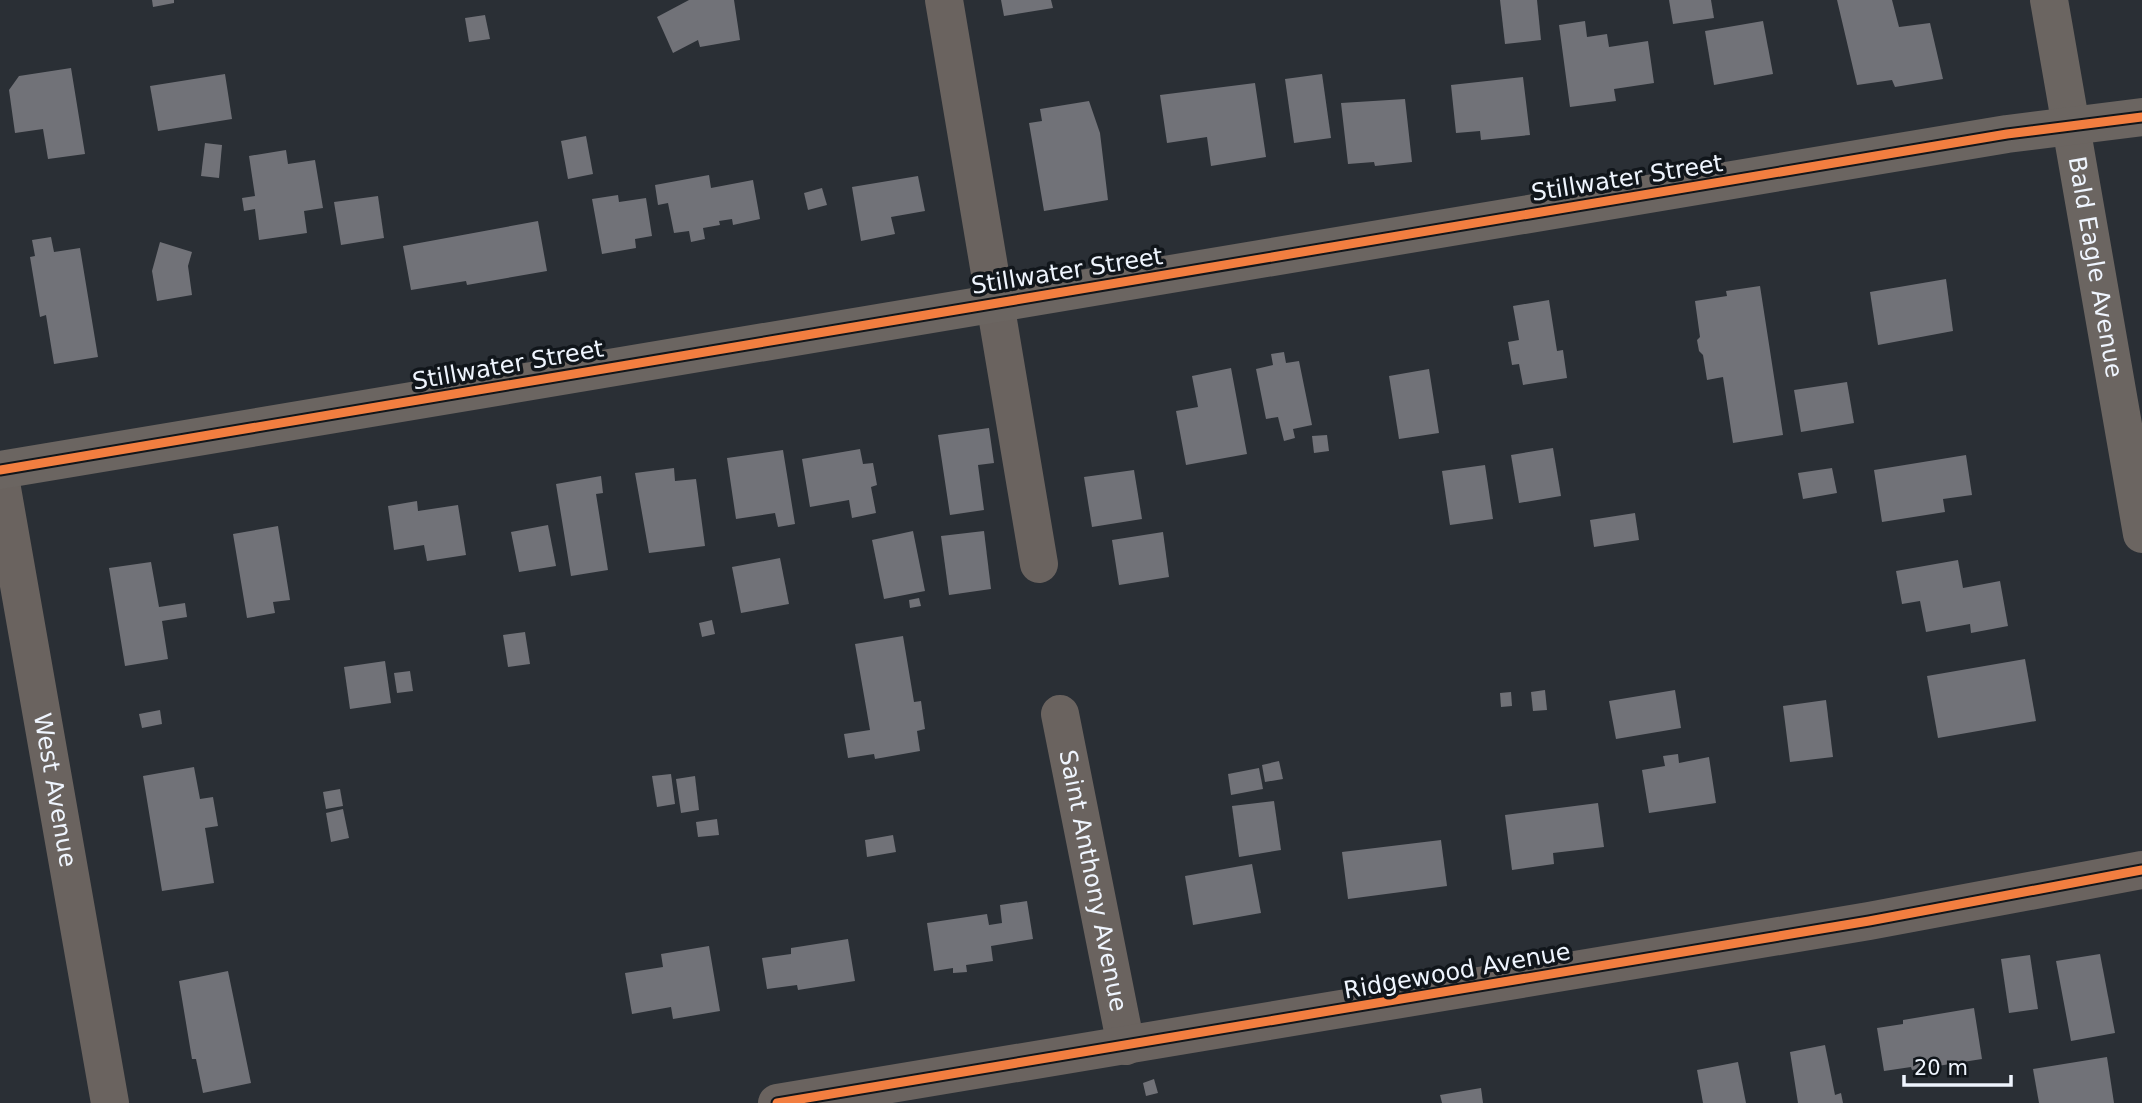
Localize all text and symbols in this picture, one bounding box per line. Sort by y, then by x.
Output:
street label: Stillwater Street [1529,149,1725,207]
street label: Bald Eagle Avenue [2062,154,2129,380]
street label: Stillwater Street [969,242,1165,300]
street label: Stillwater Street [410,334,606,396]
street label: West Avenue [28,711,82,869]
street label: Saint Anthony Avenue [1053,747,1133,1014]
street label: Ridgewood Avenue [1342,937,1572,1005]
scale bar [1904,1044,2011,1088]
text: 20 m [1914,1056,1968,1080]

